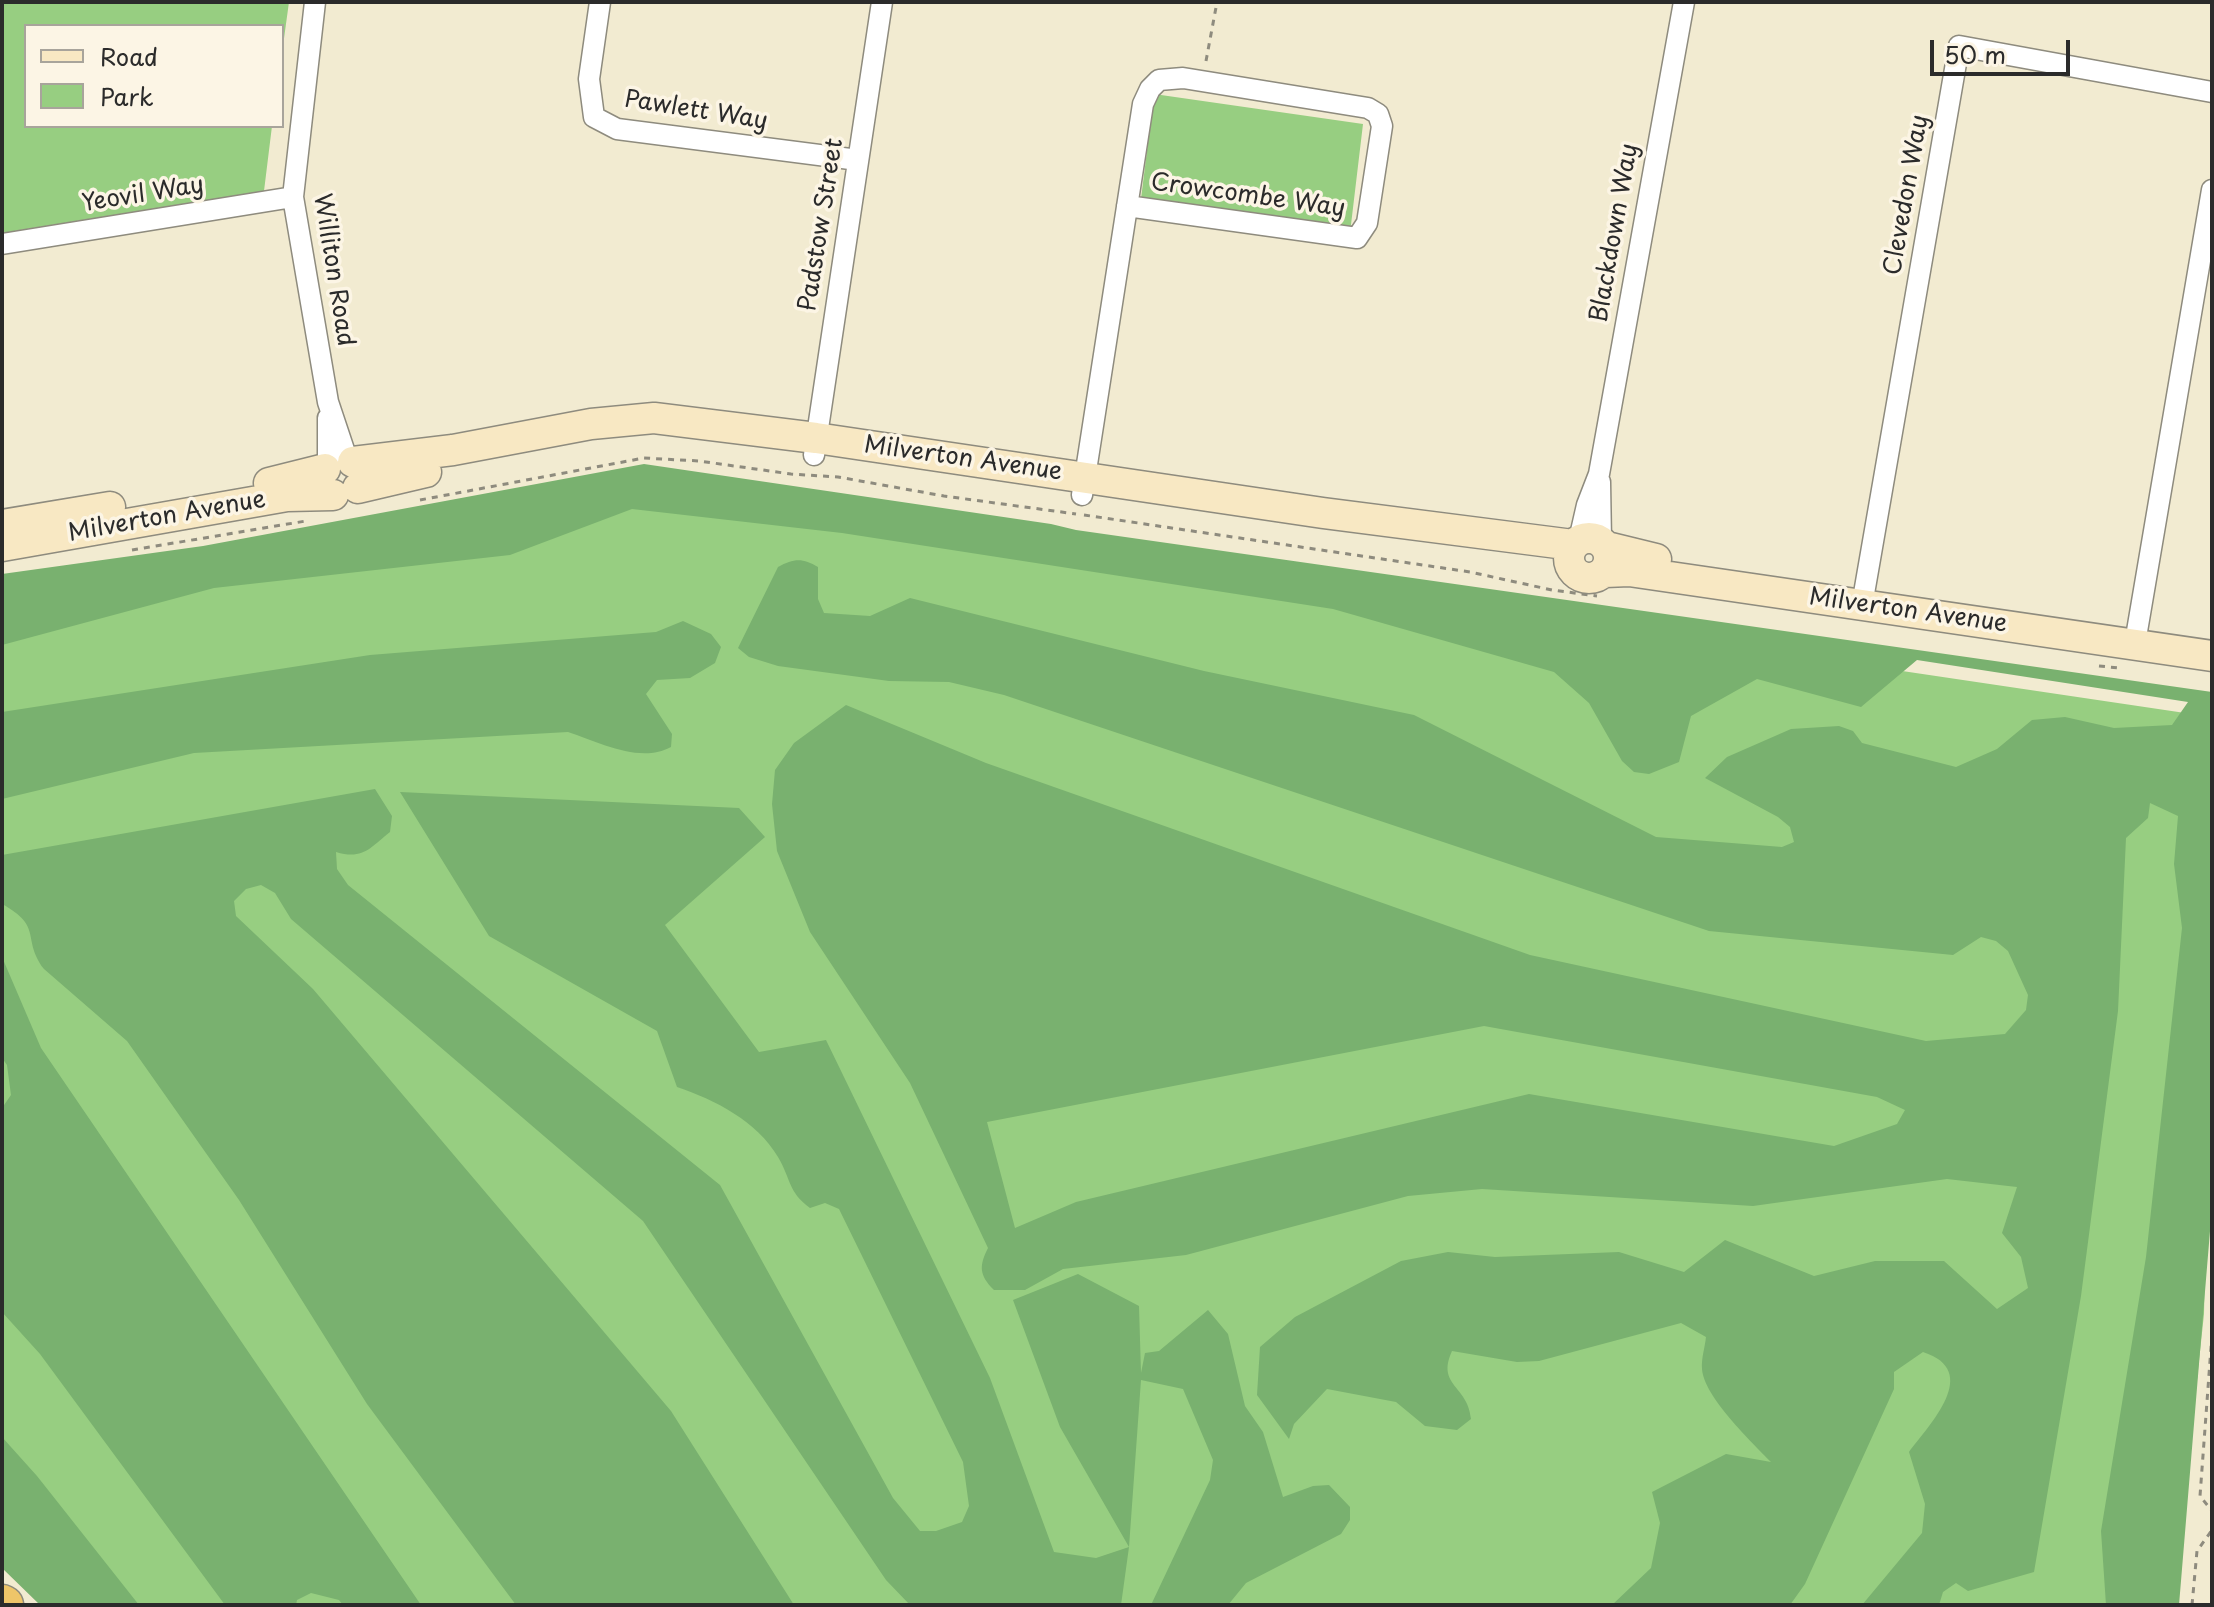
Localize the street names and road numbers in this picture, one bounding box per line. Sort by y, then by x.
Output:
street label: Pawlett Way [622,85,770,137]
street label: Clevedon Way [1879,113,1935,277]
street label: Padstow Street [794,136,850,314]
street label: Blackdown Way [1585,141,1645,325]
street label: Crowcombe Way [1149,168,1347,224]
street label: Yeovil Way [80,171,206,219]
street label: Williton Road [307,191,359,349]
street label: Milverton Avenue [862,431,1064,487]
street label: Milverton Avenue [66,485,268,549]
street label: Milverton Avenue [1807,583,2009,639]

